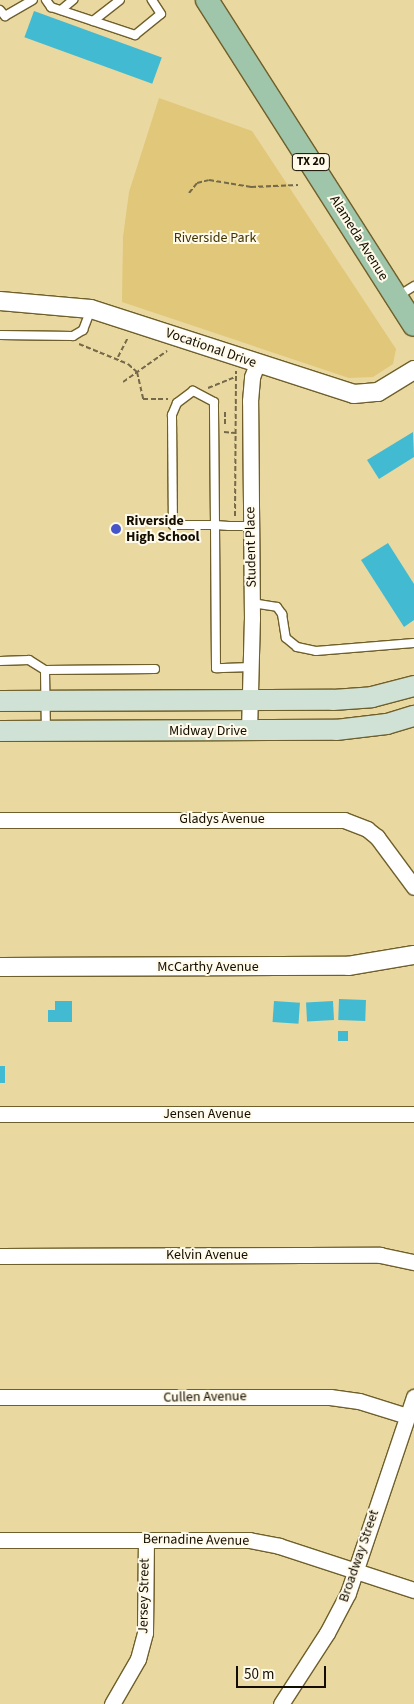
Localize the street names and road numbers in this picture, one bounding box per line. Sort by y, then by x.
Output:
road number: TX 20 [291,152,331,172]
street label: Alameda Avenue [326,192,392,284]
street label: Vocational Drive [163,325,259,371]
street label: Student Place [242,506,260,588]
street label: Midway Drive [169,723,247,739]
street label: Gladys Avenue [179,811,265,827]
street label: McCarthy Avenue [157,959,259,975]
street label: Jensen Avenue [163,1106,251,1122]
street label: Kelvin Avenue [166,1247,248,1263]
street label: Cullen Avenue [163,1388,247,1406]
street label: Broadway Street [335,1508,383,1604]
street label: Bernadine Avenue [143,1531,249,1549]
street label: Jersey Street [135,1558,153,1634]

